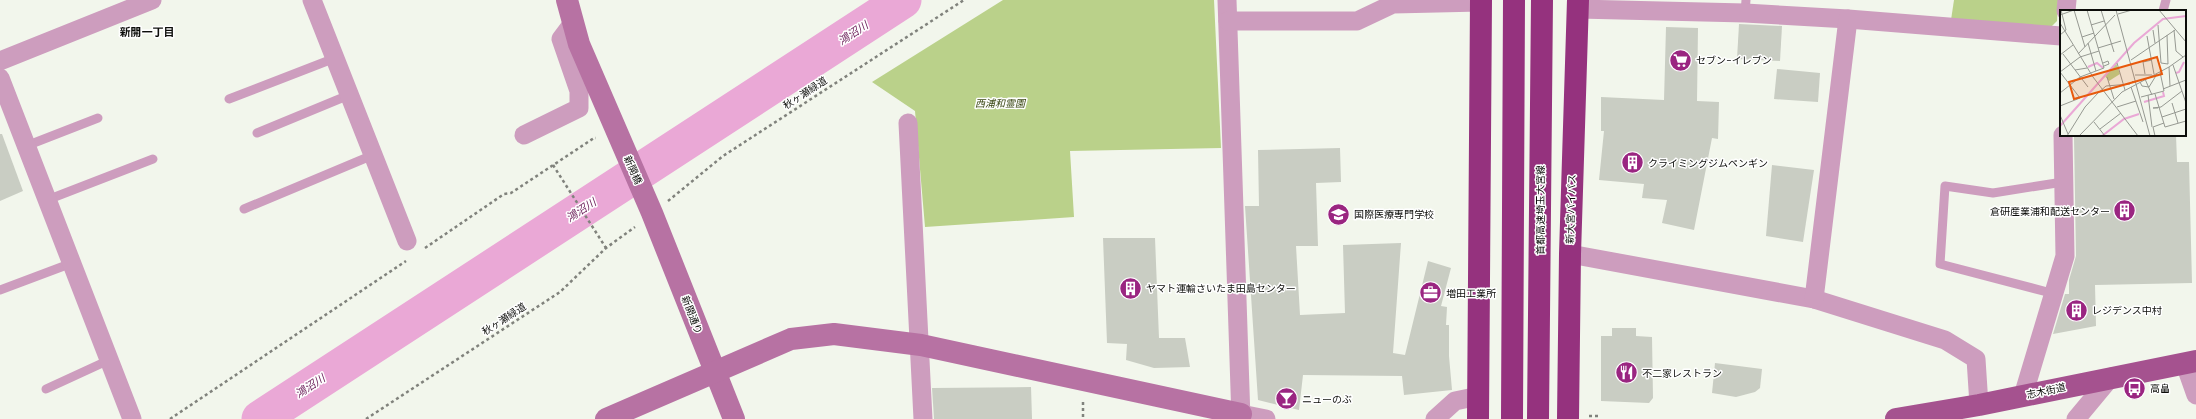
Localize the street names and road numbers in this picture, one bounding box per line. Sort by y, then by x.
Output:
street label: 秋ヶ瀬緑道 [780,74,830,112]
street label: 新開橋 [621,154,645,186]
street label: 首都高速埼玉大宮線 [1534,165,1547,255]
street label: 新大宮バイパス [1563,174,1579,244]
street label: 新開通り [679,294,705,336]
street label: 秋ヶ瀬緑道 [479,300,529,338]
street label: 志木街道 [2025,380,2067,402]

